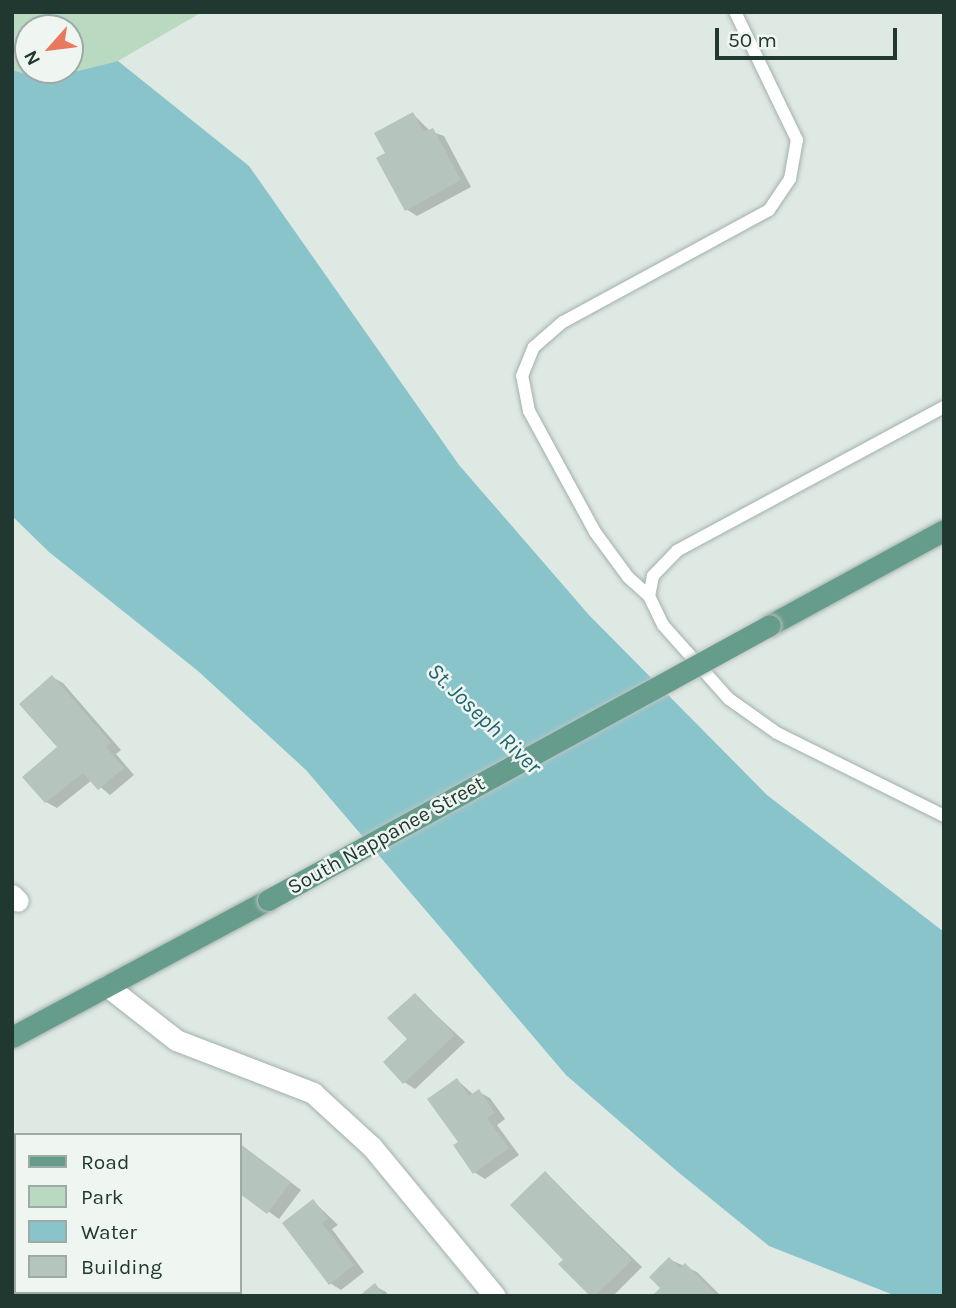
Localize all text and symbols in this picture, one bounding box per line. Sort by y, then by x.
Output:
north arrow [14,14,84,84]
scale bar [718,14,900,58]
text: 50 m [728,28,777,52]
text: N [19,47,45,69]
water label: St. Joseph River [421,658,547,780]
street label: South Nappanee Street [283,770,489,900]
legend [14,1133,242,1294]
text: Road [81,1150,129,1174]
text: Park [81,1185,124,1209]
text: Water [81,1220,137,1244]
text: Building [81,1255,162,1279]

